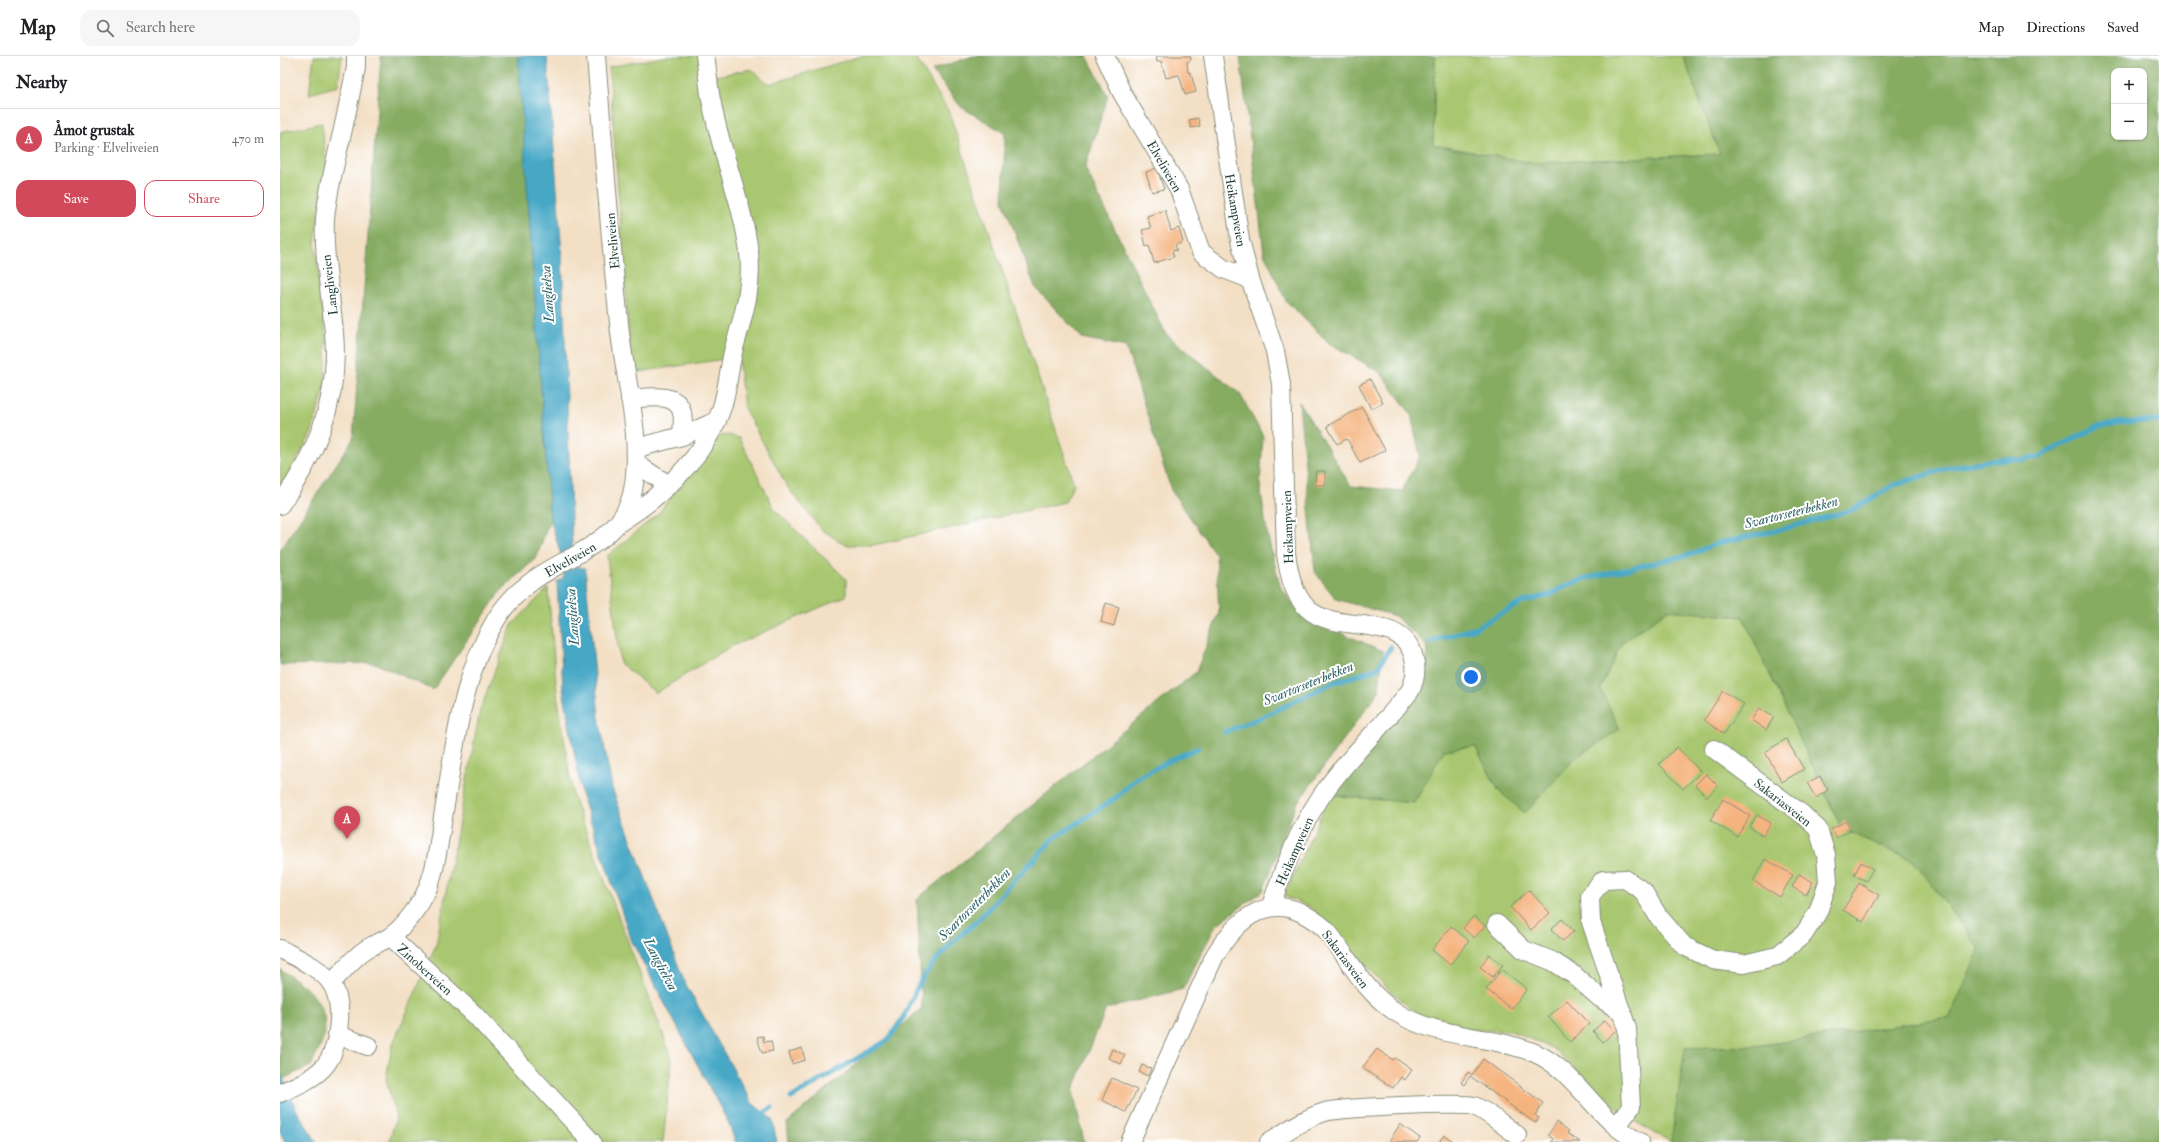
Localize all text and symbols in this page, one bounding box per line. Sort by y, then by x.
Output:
search box [80,10,360,46]
text: Map [20,16,56,40]
icon: search [94,17,116,39]
text: Search here [126,18,195,37]
text: Map [1978,19,2004,36]
text: Directions [2026,19,2085,36]
text: Saved [2107,19,2139,36]
map controls [2111,68,2147,140]
button: + [2111,68,2147,104]
text: Nearby [16,72,67,93]
button: − [2111,104,2147,140]
text: Åmot grustak [54,121,134,140]
text: A [25,131,33,147]
text: 470 m [232,131,264,147]
street label: Elveliveien [1143,138,1185,195]
text: Parking · Elveliveien [54,140,159,156]
street label: Heikampveien [1220,172,1249,248]
button: Save [16,180,136,217]
button: Share [144,180,264,217]
street label: Elveliveien [603,212,623,270]
street label: Langliveien [318,253,342,316]
water label: Langlielva [537,264,558,324]
street label: Heikampveien [1279,489,1298,564]
water label: Svartorseterbekken [1742,493,1840,533]
street label: Elveliveien [542,539,599,581]
water label: Langlielva [562,587,583,647]
water label: Svartorseterbekken [1260,657,1356,710]
your location [1461,667,1481,687]
street label: Sakariasveien [1750,775,1815,830]
pin: A [334,806,360,839]
street label: Heikampveien [1273,814,1318,889]
water label: Svartorseterbekken [934,864,1015,945]
street label: Sakariasveien [1318,927,1372,992]
water label: Langlielva [639,934,682,994]
street label: Zinoberveien [393,941,456,999]

